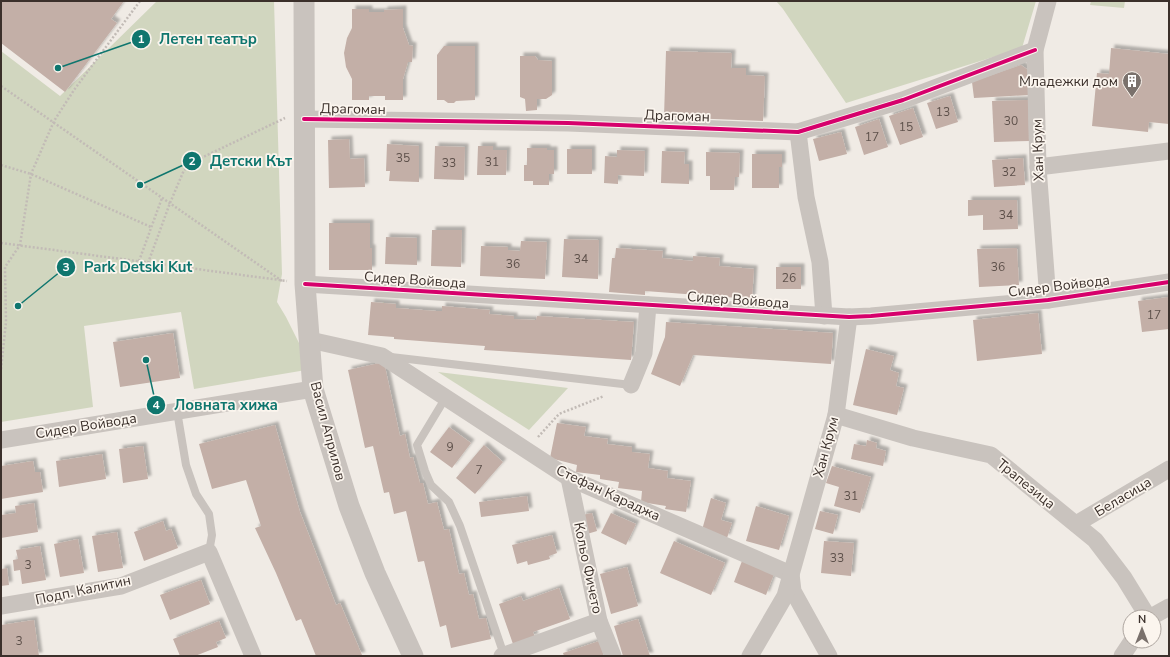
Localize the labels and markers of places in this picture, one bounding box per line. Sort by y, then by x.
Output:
callout: Летен театър [131,25,265,52]
building icon: Младежки дом [1121,70,1143,98]
place label: Младежки дом [1019,72,1118,91]
callout: Детски Кът [182,147,300,174]
callout: Park Detski Kut [56,253,201,280]
callout: Ловната хижа [146,392,286,419]

